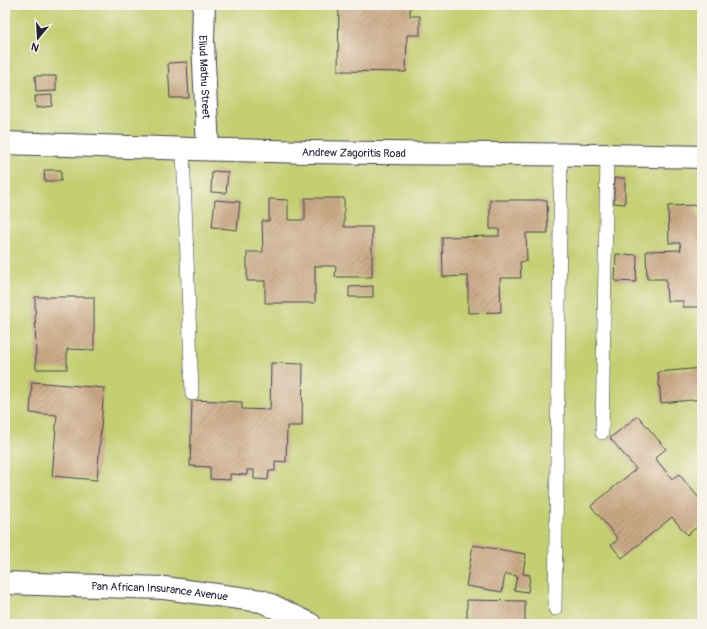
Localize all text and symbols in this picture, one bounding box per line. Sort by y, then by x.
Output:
north arrow [18,18,58,58]
street label: Eliud Mathu Street [196,35,213,120]
text: N [29,40,41,54]
street label: Andrew Zagoritis Road [302,145,406,160]
street label: Pan African Insurance Avenue [91,579,229,603]

